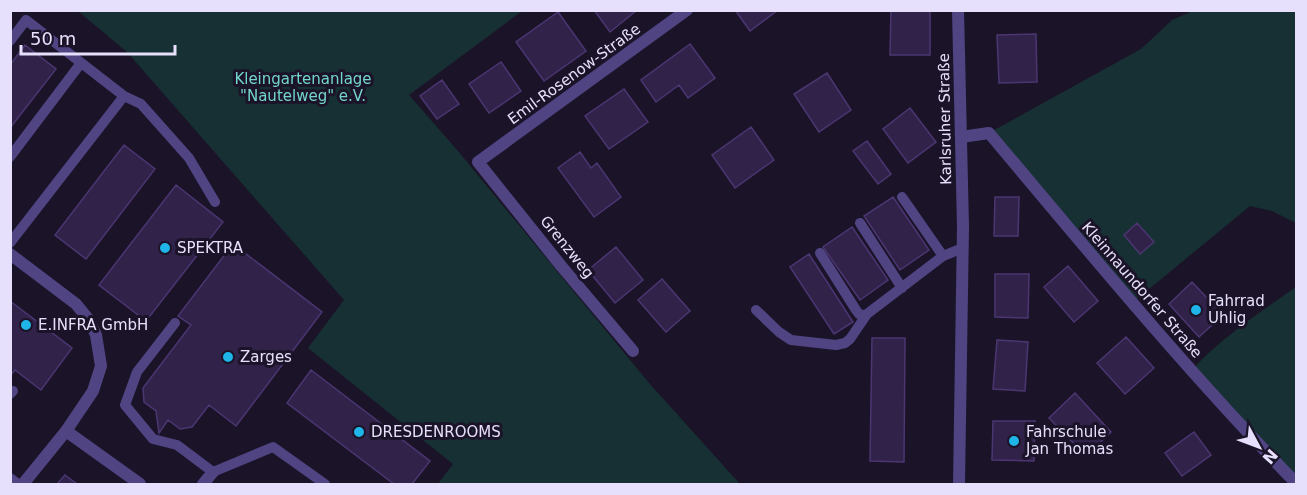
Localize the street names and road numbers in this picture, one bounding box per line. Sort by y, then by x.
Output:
street label: Emil-Rosenow-Straße [504,20,644,128]
street label: Karlsruher Straße [935,53,955,185]
street label: Grenzweg [536,212,598,282]
street label: Kleinnaundorfer Straße [1078,218,1206,362]

